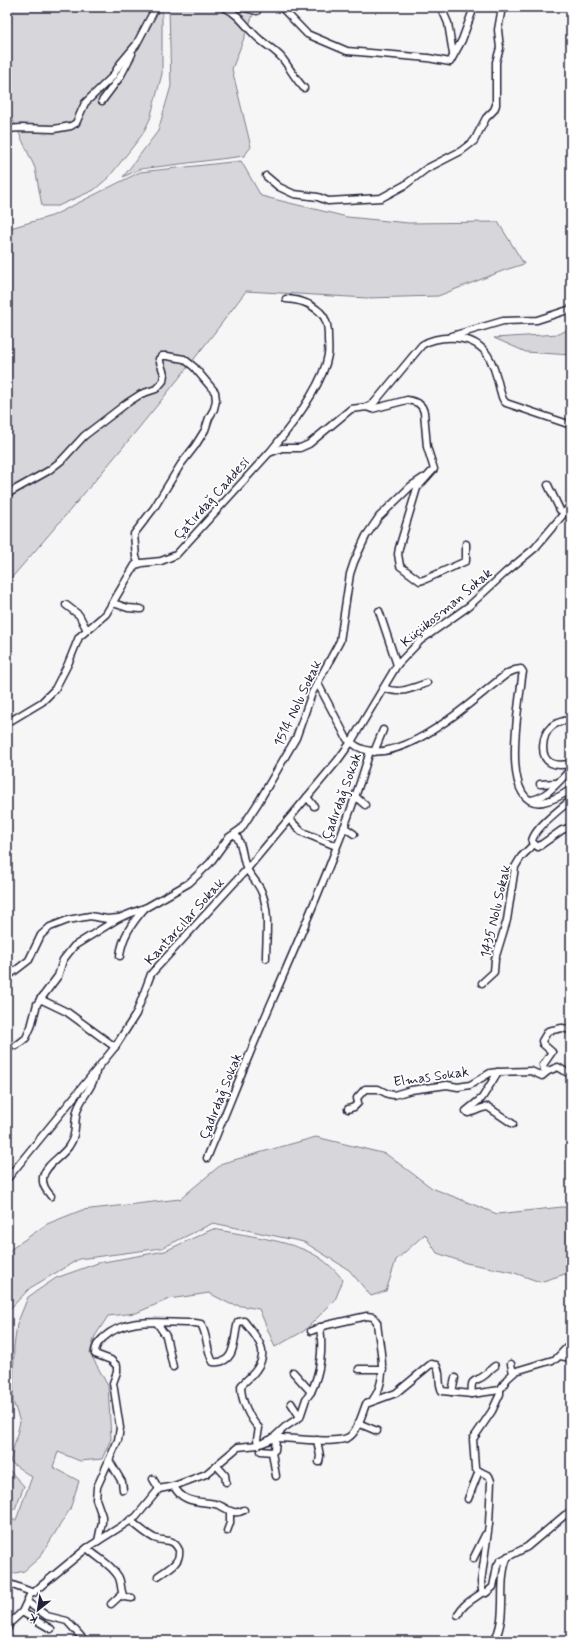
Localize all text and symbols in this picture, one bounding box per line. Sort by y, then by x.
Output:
street label: Çatırdağ Caddesi [170,454,254,544]
street label: Küçükosman Sokak [397,564,496,651]
street label: 1514 Nolu Sokak [270,657,326,750]
street label: Çadırdağ Sokak [318,750,366,843]
street label: 1435 Nolu Sokak [477,863,515,960]
street label: Kantarcılar Sokak [141,874,229,969]
street label: Çadırdağ Sokak [195,1050,246,1142]
street label: Elmas Sokak [392,1063,470,1091]
north arrow [18,1590,58,1630]
text: K [26,1610,40,1626]

